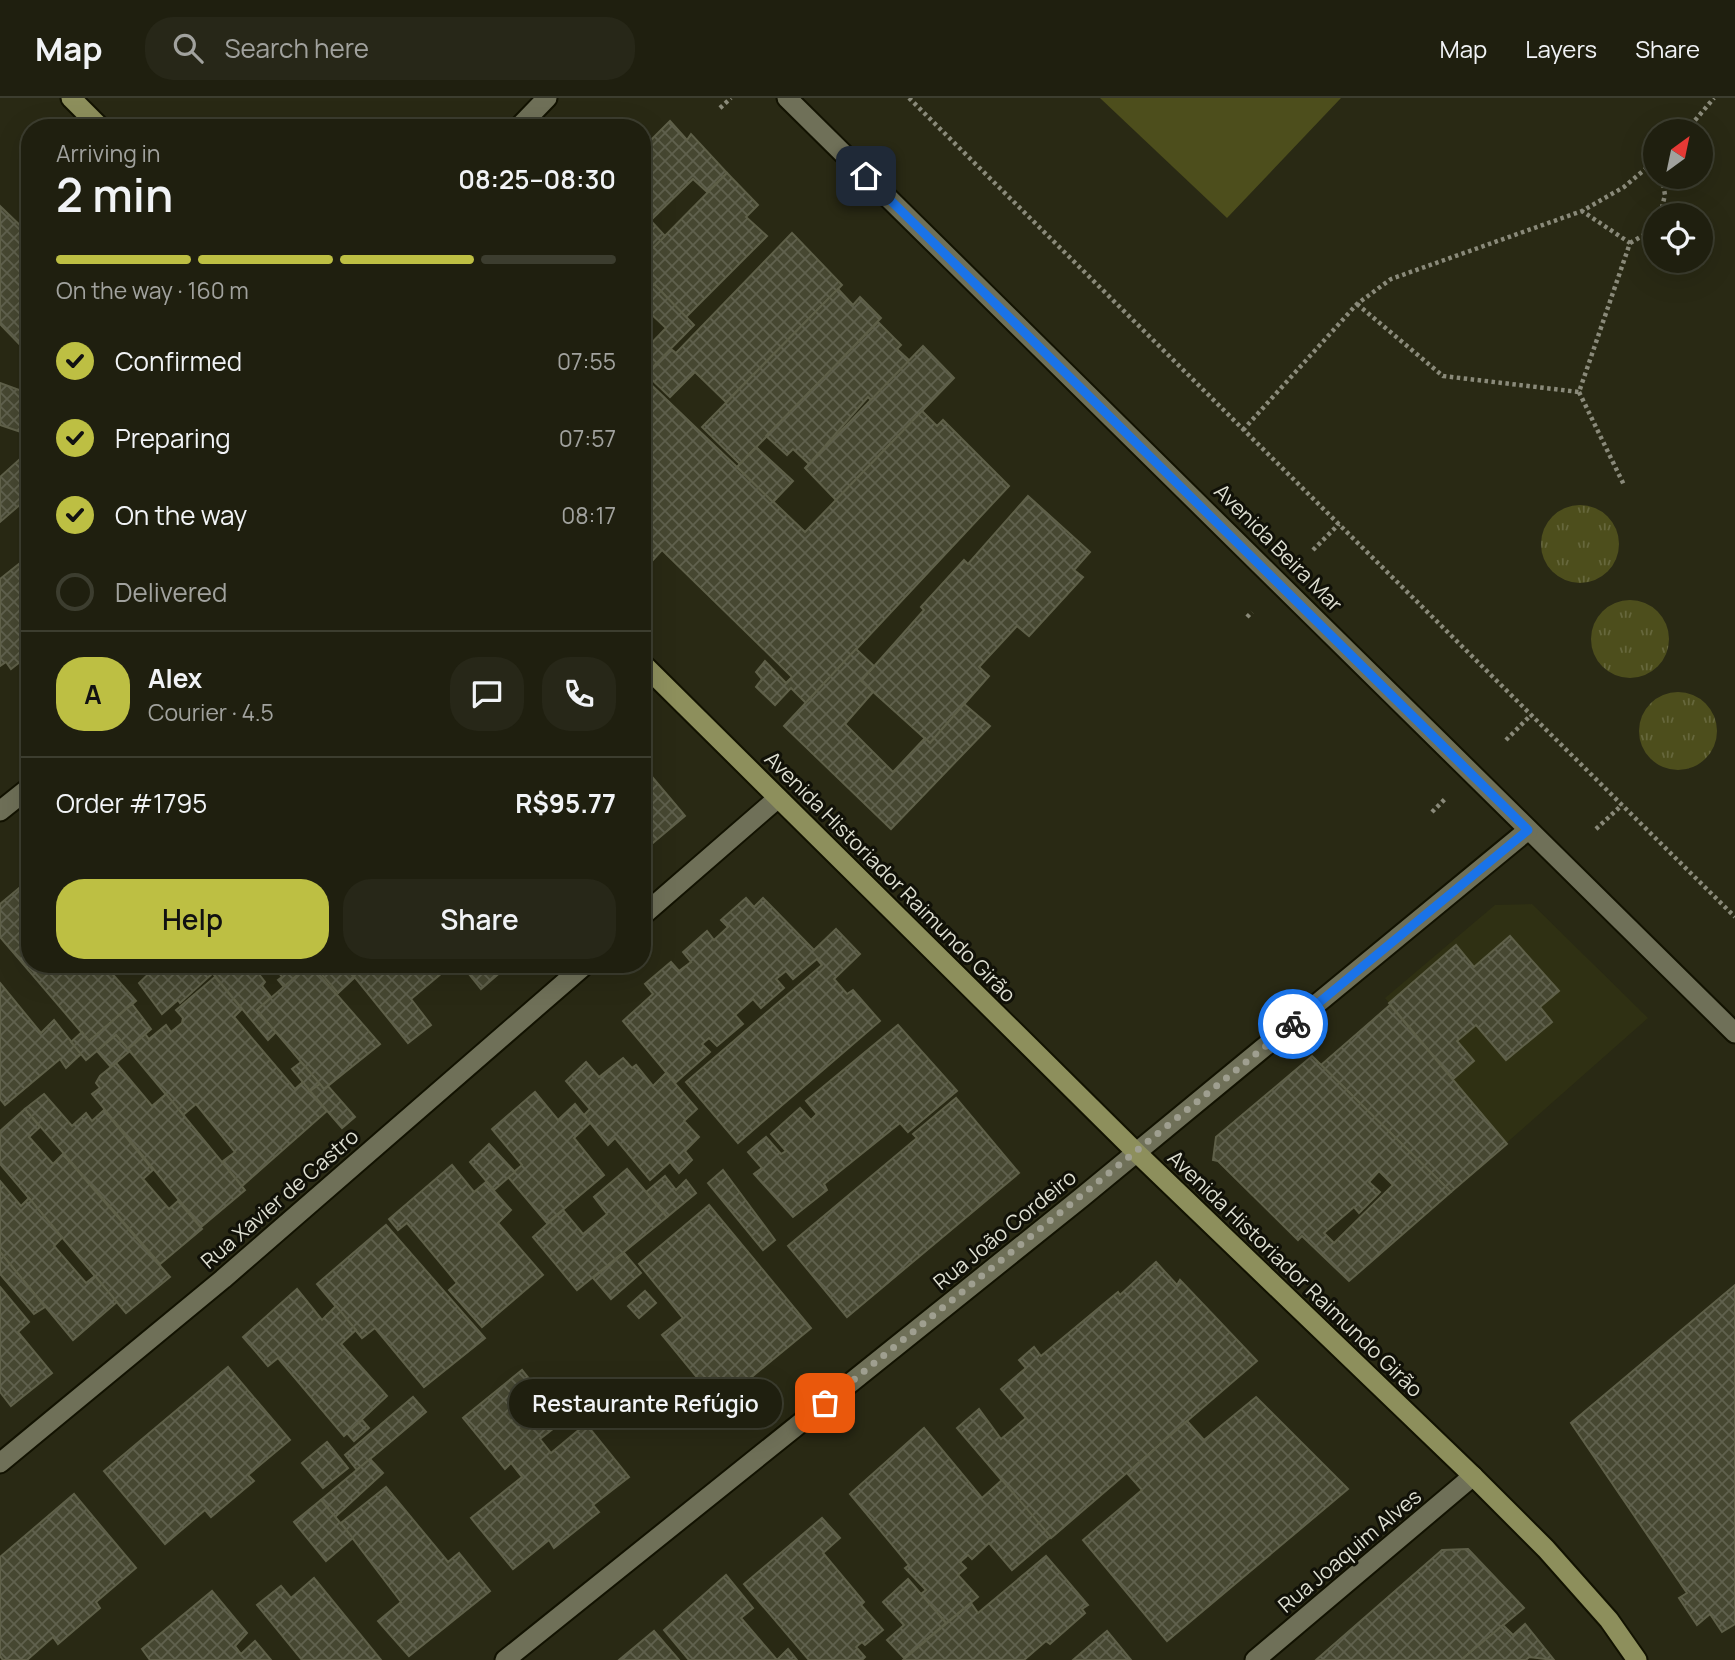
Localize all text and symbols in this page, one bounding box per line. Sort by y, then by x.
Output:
search box [145,17,635,80]
text: Map [35,26,103,71]
icon: search [169,29,207,67]
text: Search here [225,30,369,66]
text: Map [1440,32,1487,65]
text: Layers [1525,32,1597,65]
text: Share [1635,32,1700,65]
north arrow [1643,119,1713,189]
map controls [1643,119,1713,273]
text: Arriving in [56,137,161,169]
pin [836,146,896,206]
icon: home [847,157,885,195]
text: 08:25–08:30 [458,161,616,197]
text: 2 min [56,163,173,226]
button: locate [1643,203,1713,273]
text: On the way · 160 m [56,274,249,306]
icon: check [56,342,94,380]
text: Confirmed [115,343,242,379]
text: 07:55 [557,345,616,377]
icon: check [56,419,94,457]
text: Preparing [115,420,231,456]
text: 07:57 [559,422,616,454]
street label: Avenida Beira Mar [1209,477,1349,618]
icon: check [56,496,94,534]
text: On the way [115,497,247,533]
text: 08:17 [561,499,616,531]
text: Delivered [115,574,227,610]
button: chat [450,657,524,731]
button: phone [542,657,616,731]
text: Alex [148,660,202,696]
text: A [84,676,102,712]
text: Courier · 4.5 [148,696,274,728]
street label: Avenida Historiador Raimundo Girão [759,745,1022,1008]
text: Order #1795 [56,785,207,821]
text: R$95.77 [515,785,616,821]
button: Help [56,879,329,959]
button: Share [343,879,616,959]
courier [1258,989,1328,1059]
icon: bike [1274,1005,1312,1043]
street label: Rua Xavier de Castro [195,1122,364,1274]
street label: Avenida Historiador Raimundo Girão [1162,1144,1429,1403]
street label: Rua João Cordeiro [927,1163,1082,1296]
pin [795,1373,855,1433]
callout: Restaurante Refúgio [510,1378,783,1428]
icon: bag [806,1384,844,1422]
text: Restaurante Refúgio [532,1387,759,1419]
street label: Rua Joaquim Alves [1272,1482,1427,1618]

